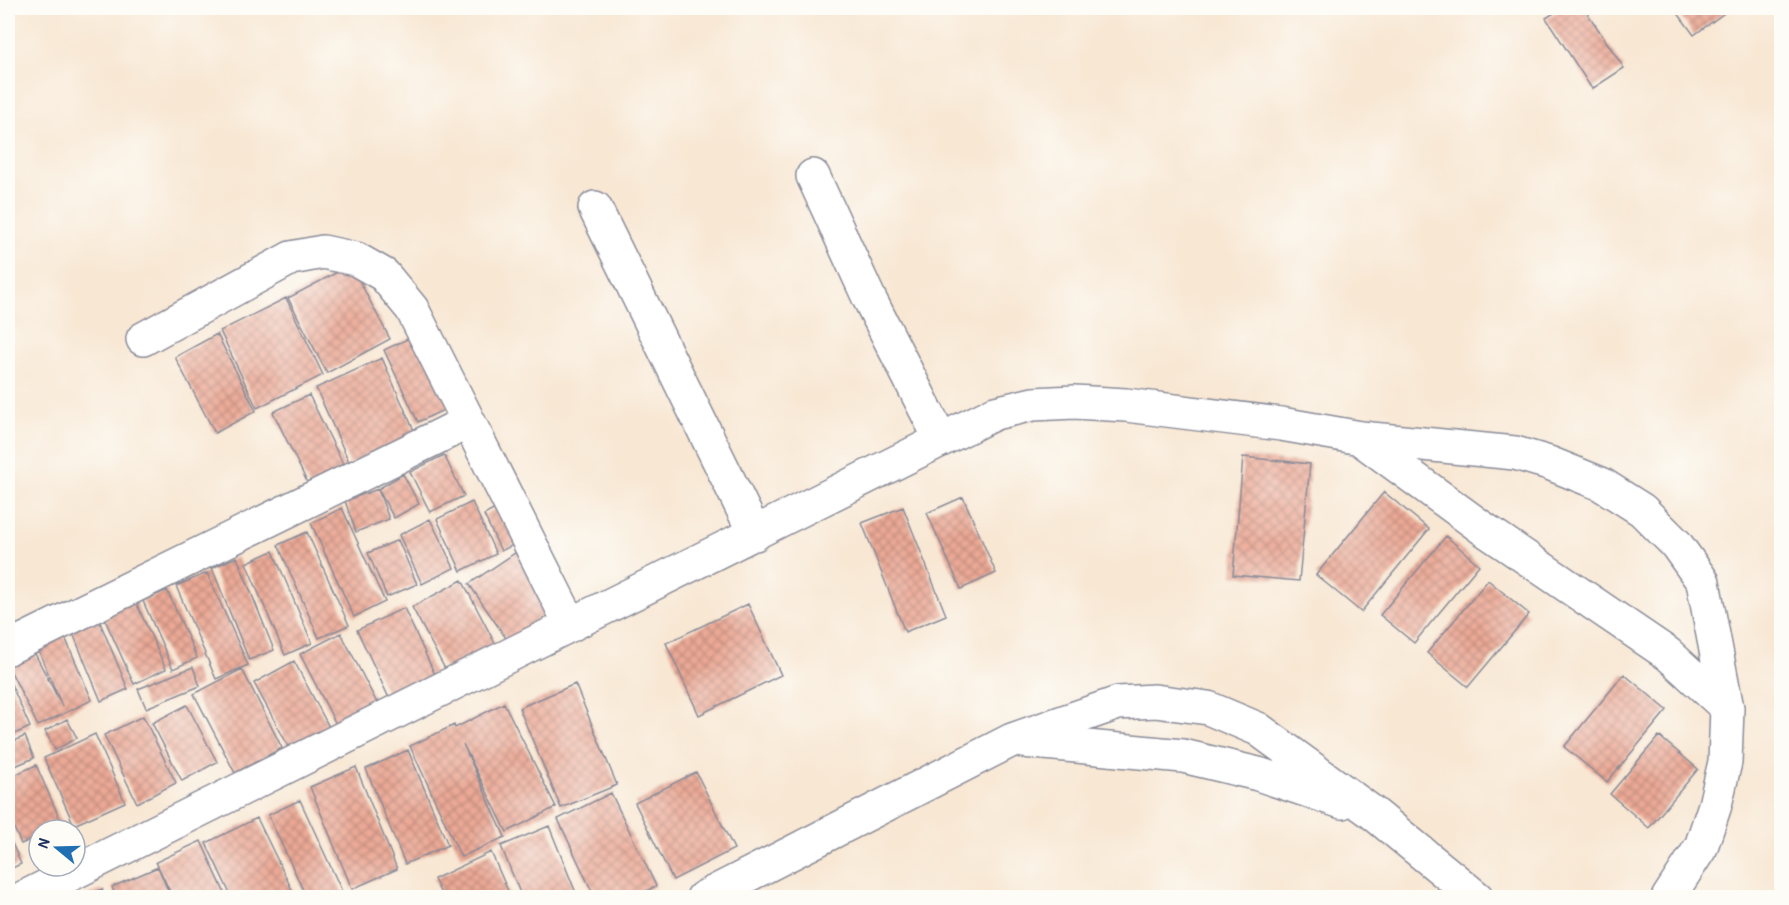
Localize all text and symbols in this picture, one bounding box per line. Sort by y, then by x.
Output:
north arrow [27,818,87,878]
text: N [31,835,55,851]

